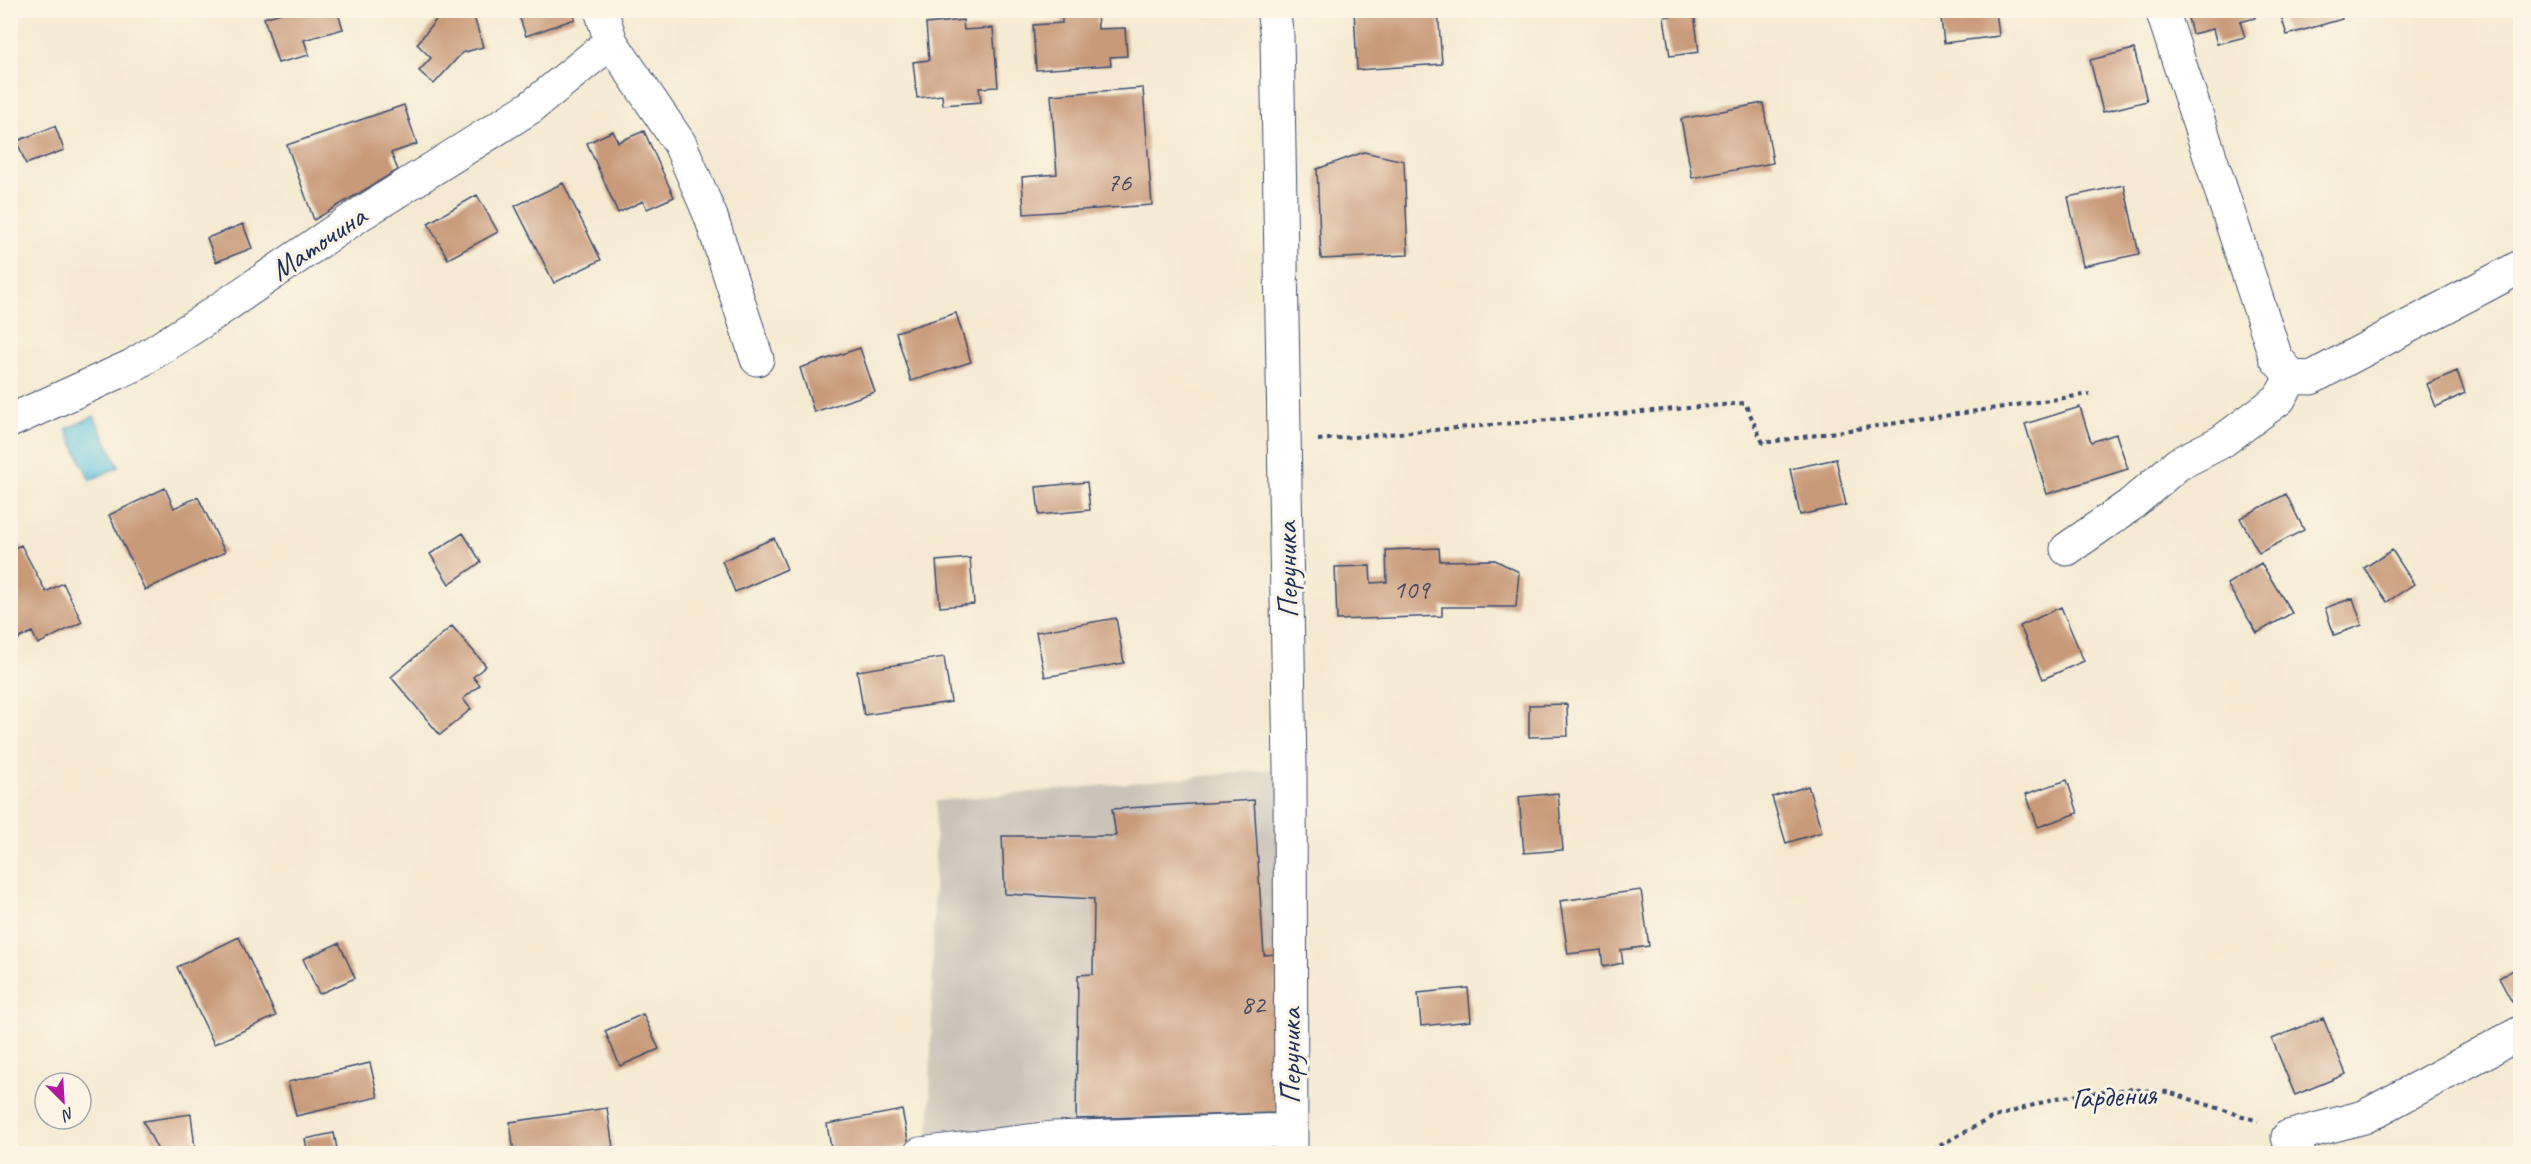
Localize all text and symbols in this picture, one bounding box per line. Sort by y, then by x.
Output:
house number: 76 [1107,165,1132,199]
street label: Маточина [263,196,375,289]
street label: Перуника [1267,520,1307,618]
house number: 109 [1393,572,1431,606]
house number: 82 [1241,987,1267,1021]
street label: Перуника [1271,1006,1309,1104]
north arrow [33,1071,93,1131]
street label: Гардения [2071,1075,2158,1117]
text: N [57,1103,77,1126]

